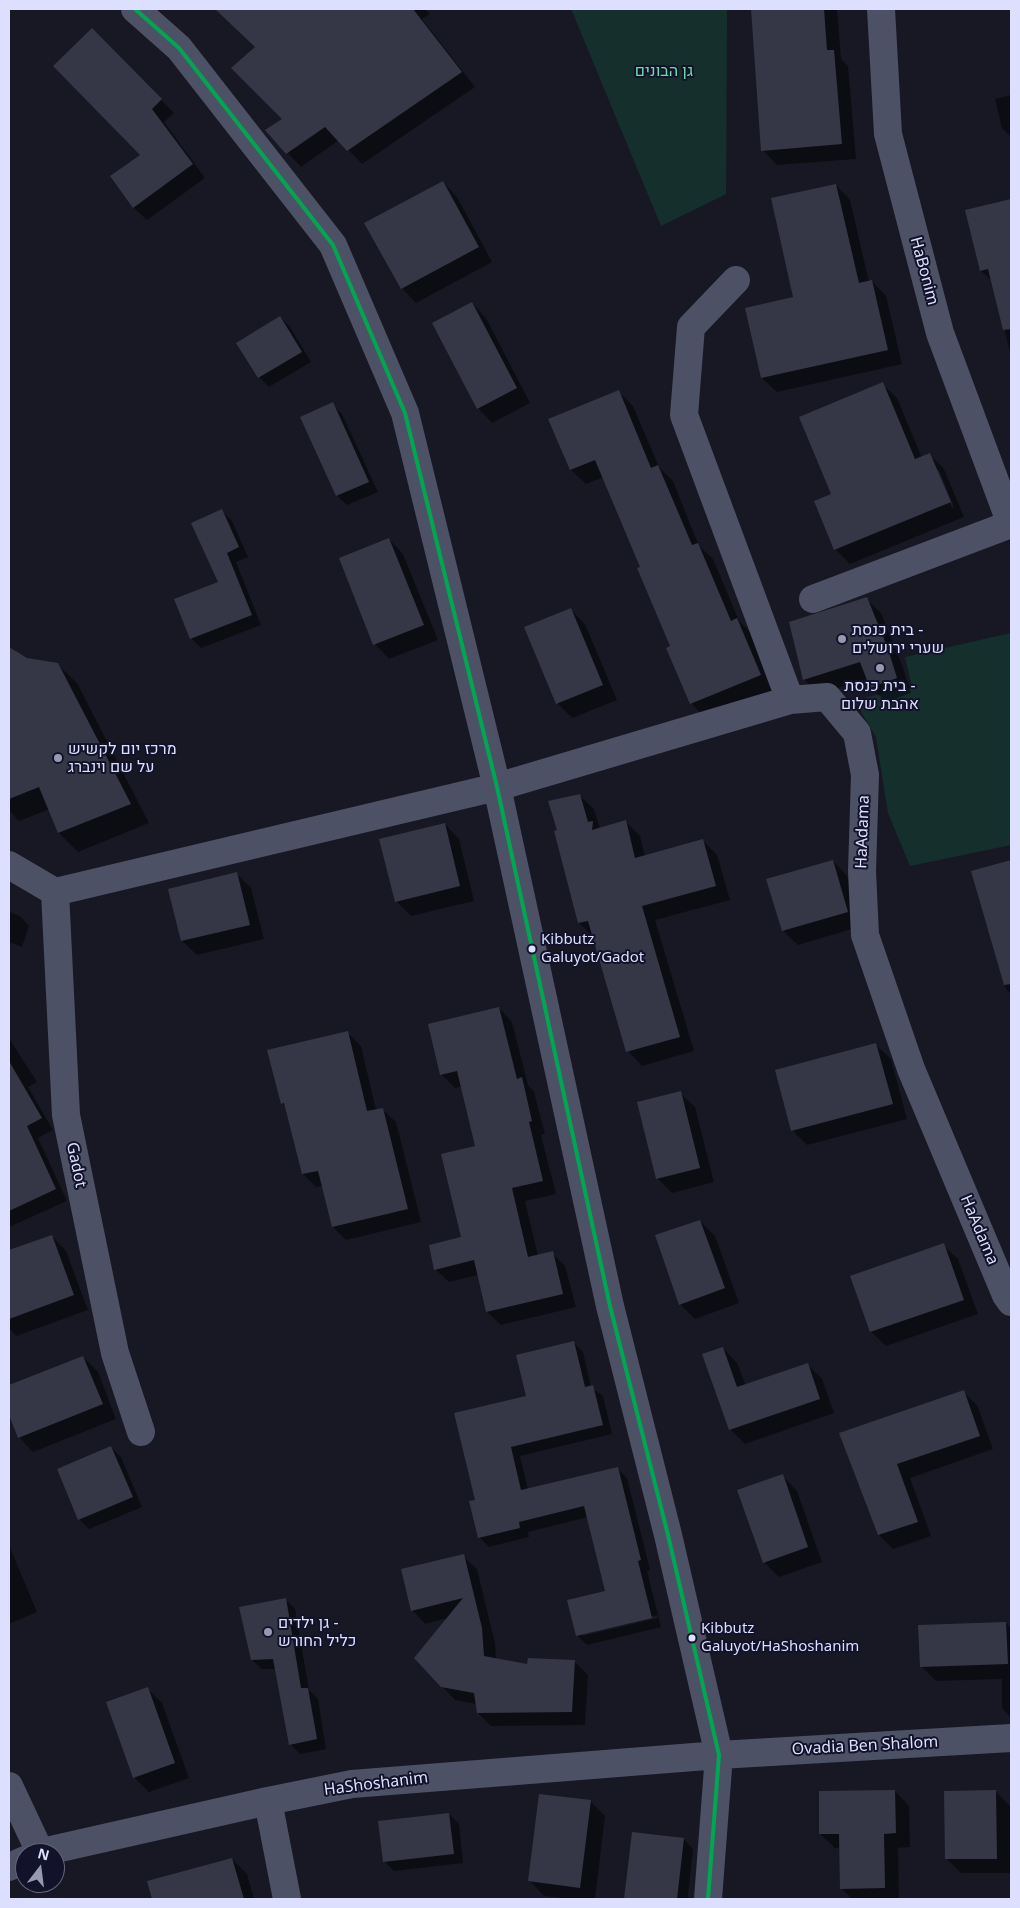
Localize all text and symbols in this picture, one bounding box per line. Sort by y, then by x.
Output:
park label: גן הבונים [635,61,693,81]
street label: HaBonim [906,235,942,307]
place label: בית כנסת - שערי ירושלים [852,620,944,658]
marker: בית כנסת - שערי ירושלים [836,633,848,645]
marker: בית כנסת - אהבת שלום [874,662,886,674]
place label: בית כנסת - אהבת שלום [841,676,919,714]
place label: מרכז יום לקשיש על שם וינברג [68,739,177,777]
marker: מרכז יום לקשיש על שם וינברג [52,752,64,764]
street label: HaAdama [852,795,874,869]
place label: Kibbutz Galuyot/Gadot [541,931,644,966]
marker: Kibbutz Galuyot/Gadot [527,944,537,954]
street label: Gadot [62,1141,90,1189]
street label: HaAdama [956,1192,1002,1268]
place label: גן ילדים - כליל החורש [278,1613,356,1651]
place label: Kibbutz Galuyot/HaShoshanim [701,1620,859,1655]
marker: גן ילדים - כליל החורש [262,1626,274,1638]
marker: Kibbutz Galuyot/HaShoshanim [687,1633,697,1643]
street label: Ovadia Ben Shalom [791,1733,939,1759]
street label: HaShoshanim [323,1768,429,1800]
north arrow [15,1843,65,1893]
text: N [36,1843,52,1865]

